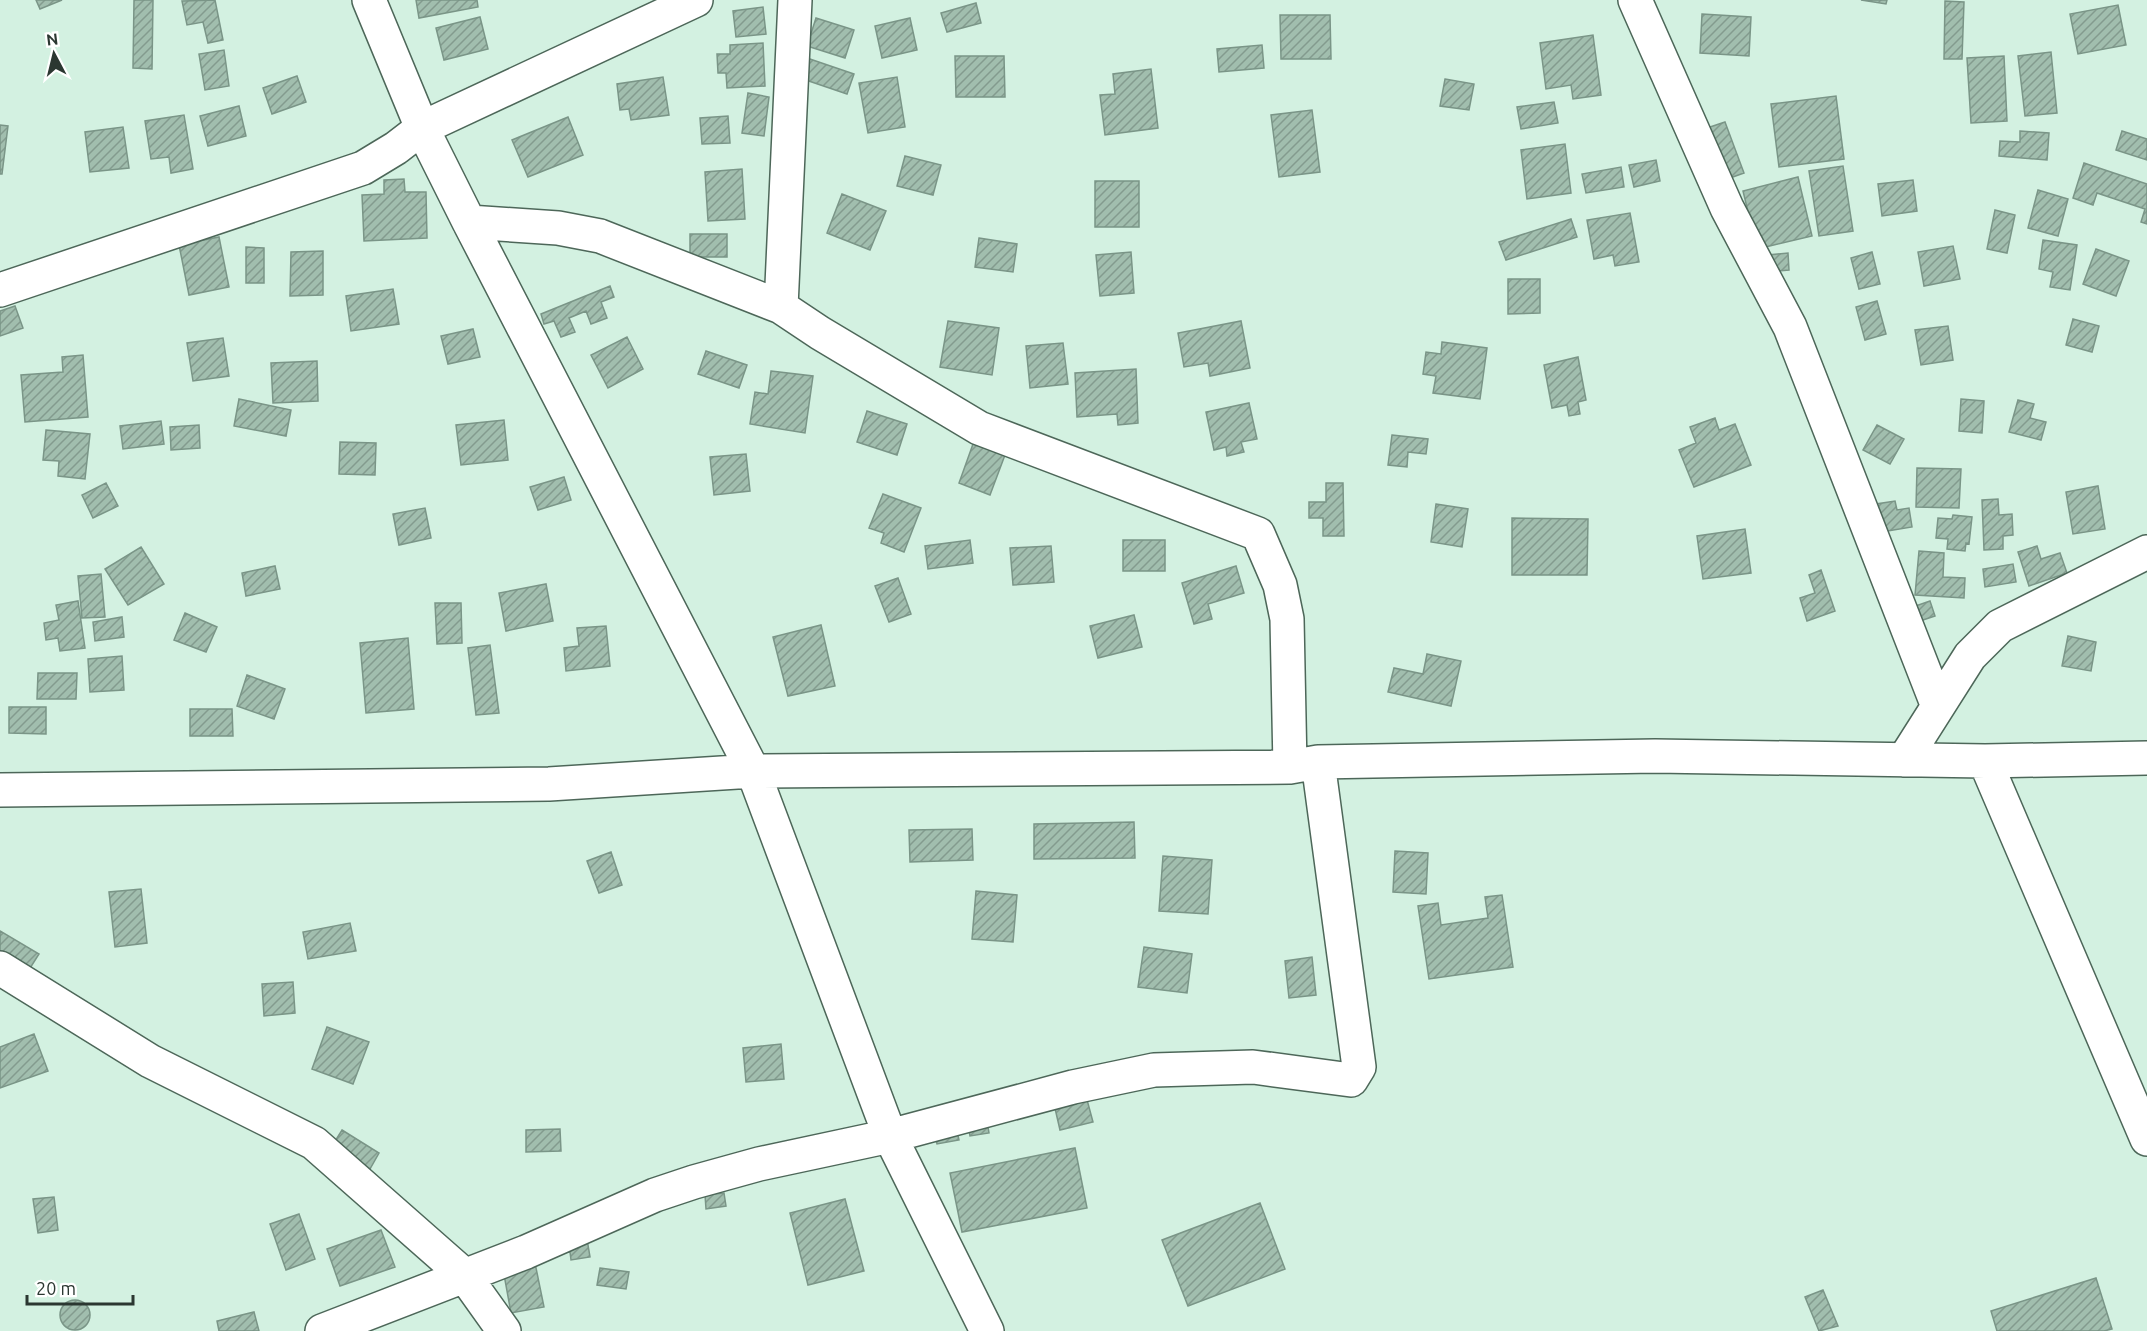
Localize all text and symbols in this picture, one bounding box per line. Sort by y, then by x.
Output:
north arrow [24,24,84,84]
text: N [45,29,59,49]
scale bar [27,1268,134,1306]
text: 20 m [36,1278,76,1298]

